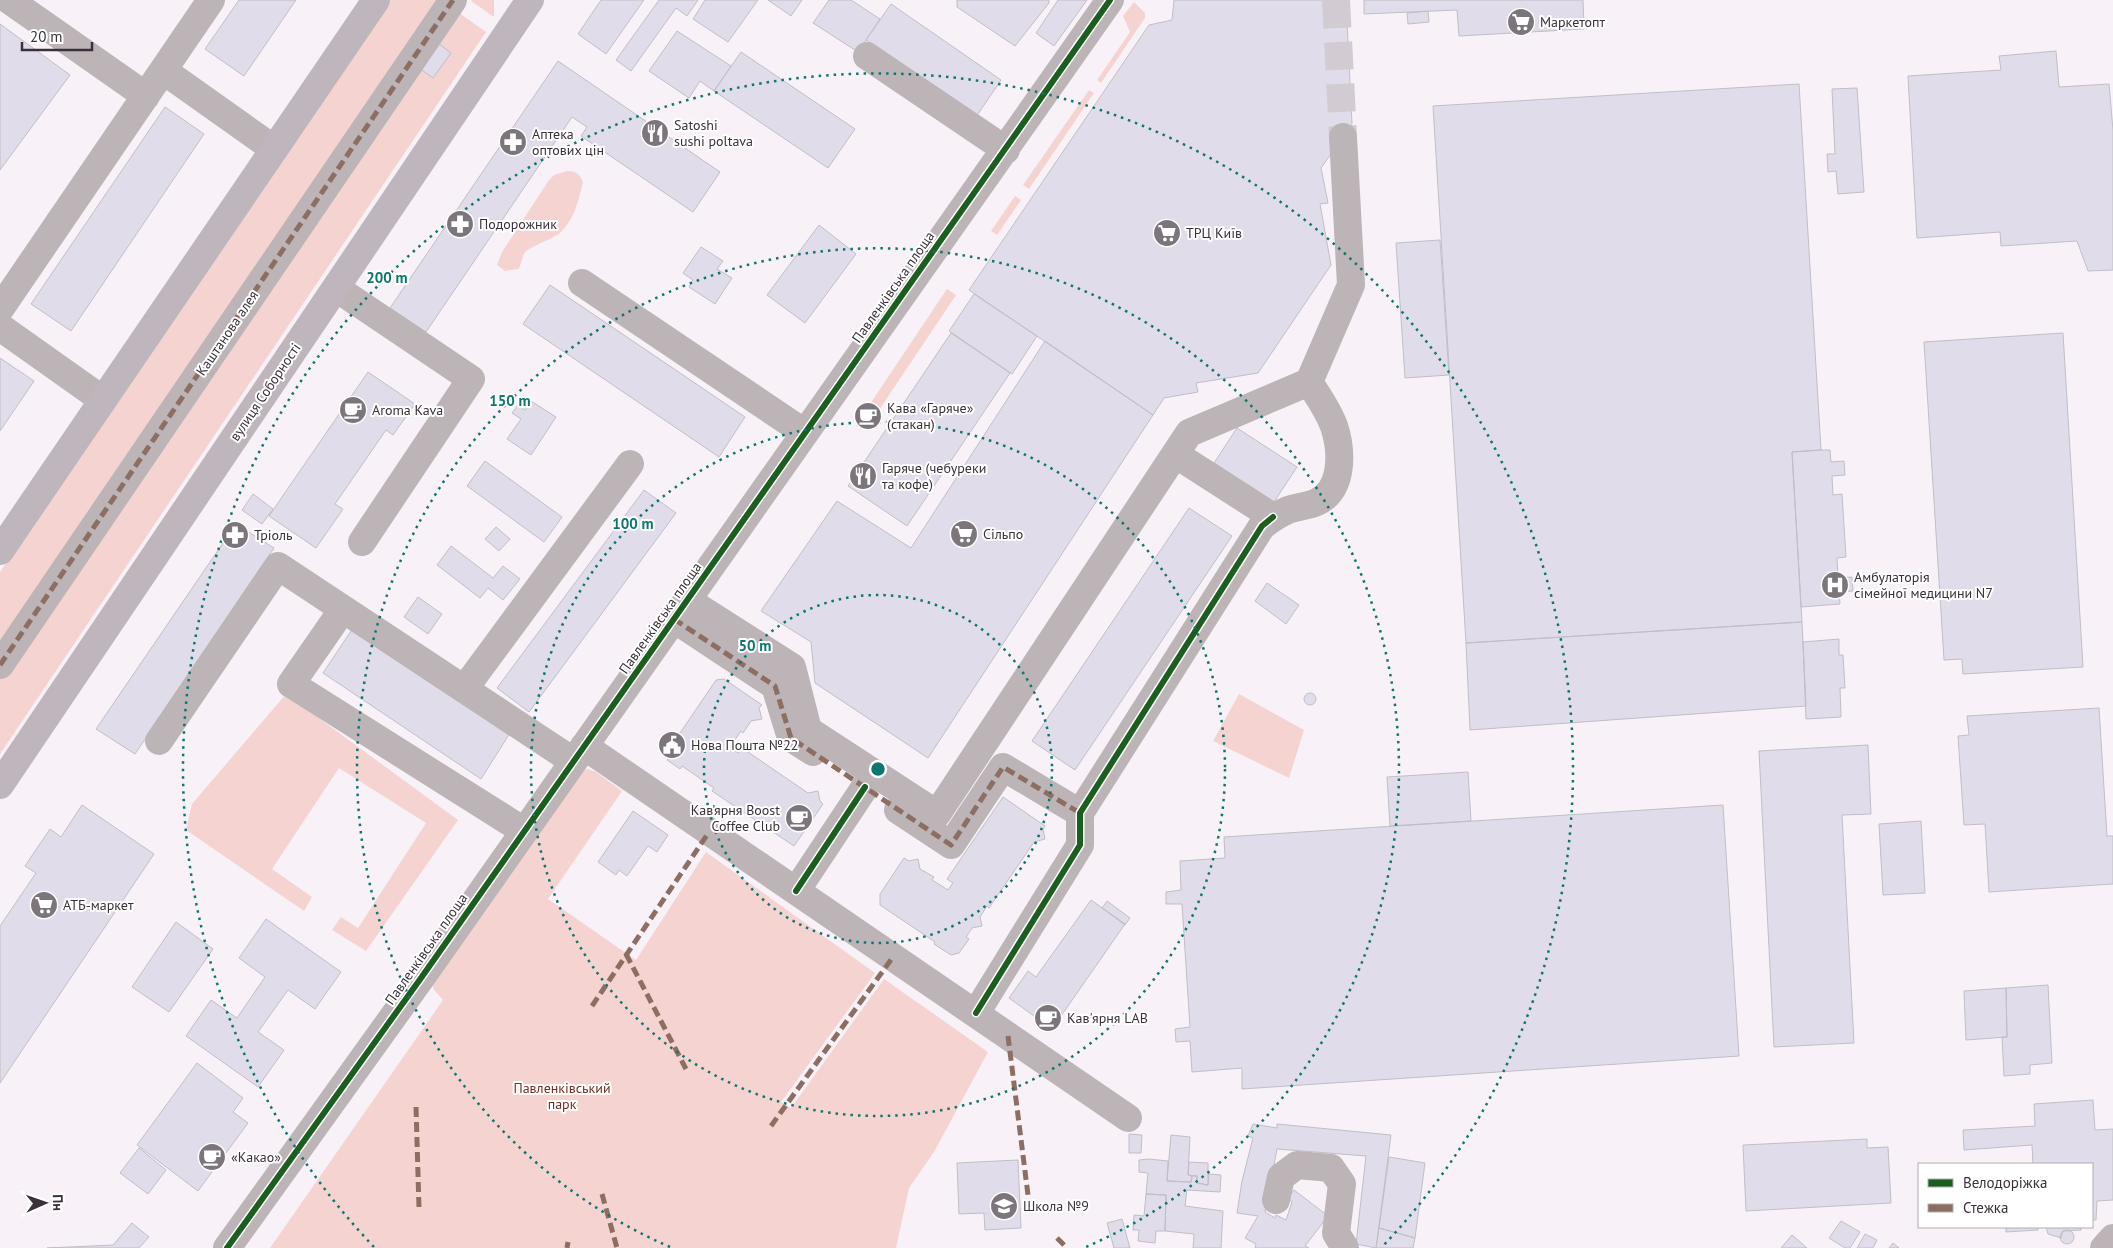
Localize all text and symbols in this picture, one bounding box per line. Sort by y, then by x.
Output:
supermarket icon: Маркетопт [1506,7,1536,37]
place label: Маркетопт [1540,13,1606,31]
scale bar [22,20,92,52]
text: 20 m [30,27,63,46]
place label: Satoshi sushi poltava [674,116,753,150]
restaurant icon: Satoshi sushi poltava [640,118,670,148]
place label: Аптека оптових цін [532,125,604,159]
pharmacy icon: Аптека оптових цін [498,127,528,157]
pharmacy icon: Подорожник [445,209,475,239]
place label: Подорожник [479,215,557,233]
supermarket icon: ТРЦ Київ [1152,218,1182,248]
place label: ТРЦ Київ [1186,224,1242,242]
street label: Павленківська площа [848,228,938,346]
text: 200 m [366,268,408,287]
street label: Каштанова алея [192,287,262,379]
street label: вулиця Соборності [226,340,304,444]
text: 150 m [489,391,531,410]
cafe icon: Aroma Kava [338,395,368,425]
place label: Кава «Гаряче» (стакан) [887,399,974,433]
place label: Aroma Kava [372,401,443,419]
cafe icon: Кава «Гаряче» (стакан) [853,401,883,431]
place label: Гаряче (чебуреки та кофе) [882,459,986,493]
restaurant icon: Гаряче (чебуреки та кофе) [848,461,878,491]
text: 100 m [612,514,654,533]
supermarket icon: Сільпо [949,519,979,549]
pharmacy icon: Тріоль [220,520,250,550]
place label: Сільпо [983,525,1023,543]
place label: Тріоль [254,526,293,544]
street label: Павленківська площа [615,559,705,677]
place label: Амбулаторія сімейної медицини N7 [1854,568,1993,602]
hospital icon: Амбулаторія сімейної медицини N7 [1820,570,1850,600]
text: 50 m [739,636,771,655]
public building icon: Нова Пошта №22 [657,730,687,760]
place label: Нова Пошта №22 [691,736,798,754]
centre of rings [869,760,887,778]
place label: Кав’ярня Boost Coffee Club [691,801,780,835]
cafe icon: Кав’ярня Boost Coffee Club [784,803,814,833]
supermarket icon: АТБ-маркет [29,890,59,920]
street label: Павленківська площа [381,890,471,1008]
place label: АТБ-маркет [63,896,134,914]
cafe icon: Кав'ярня LAB [1033,1003,1063,1033]
place label: Кав'ярня LAB [1067,1009,1148,1027]
park label: Павленківський парк [513,1079,611,1113]
cafe icon: «Какао» [197,1142,227,1172]
place label: «Какао» [231,1148,281,1166]
legend [1918,1163,2093,1228]
text: Велодоріжка [1963,1173,2047,1192]
north arrow [20,1178,70,1228]
school or university icon: Школа №9 [989,1191,1019,1221]
text: Пн [49,1194,67,1211]
place label: Школа №9 [1023,1197,1089,1215]
text: Стежка [1963,1198,2008,1217]

